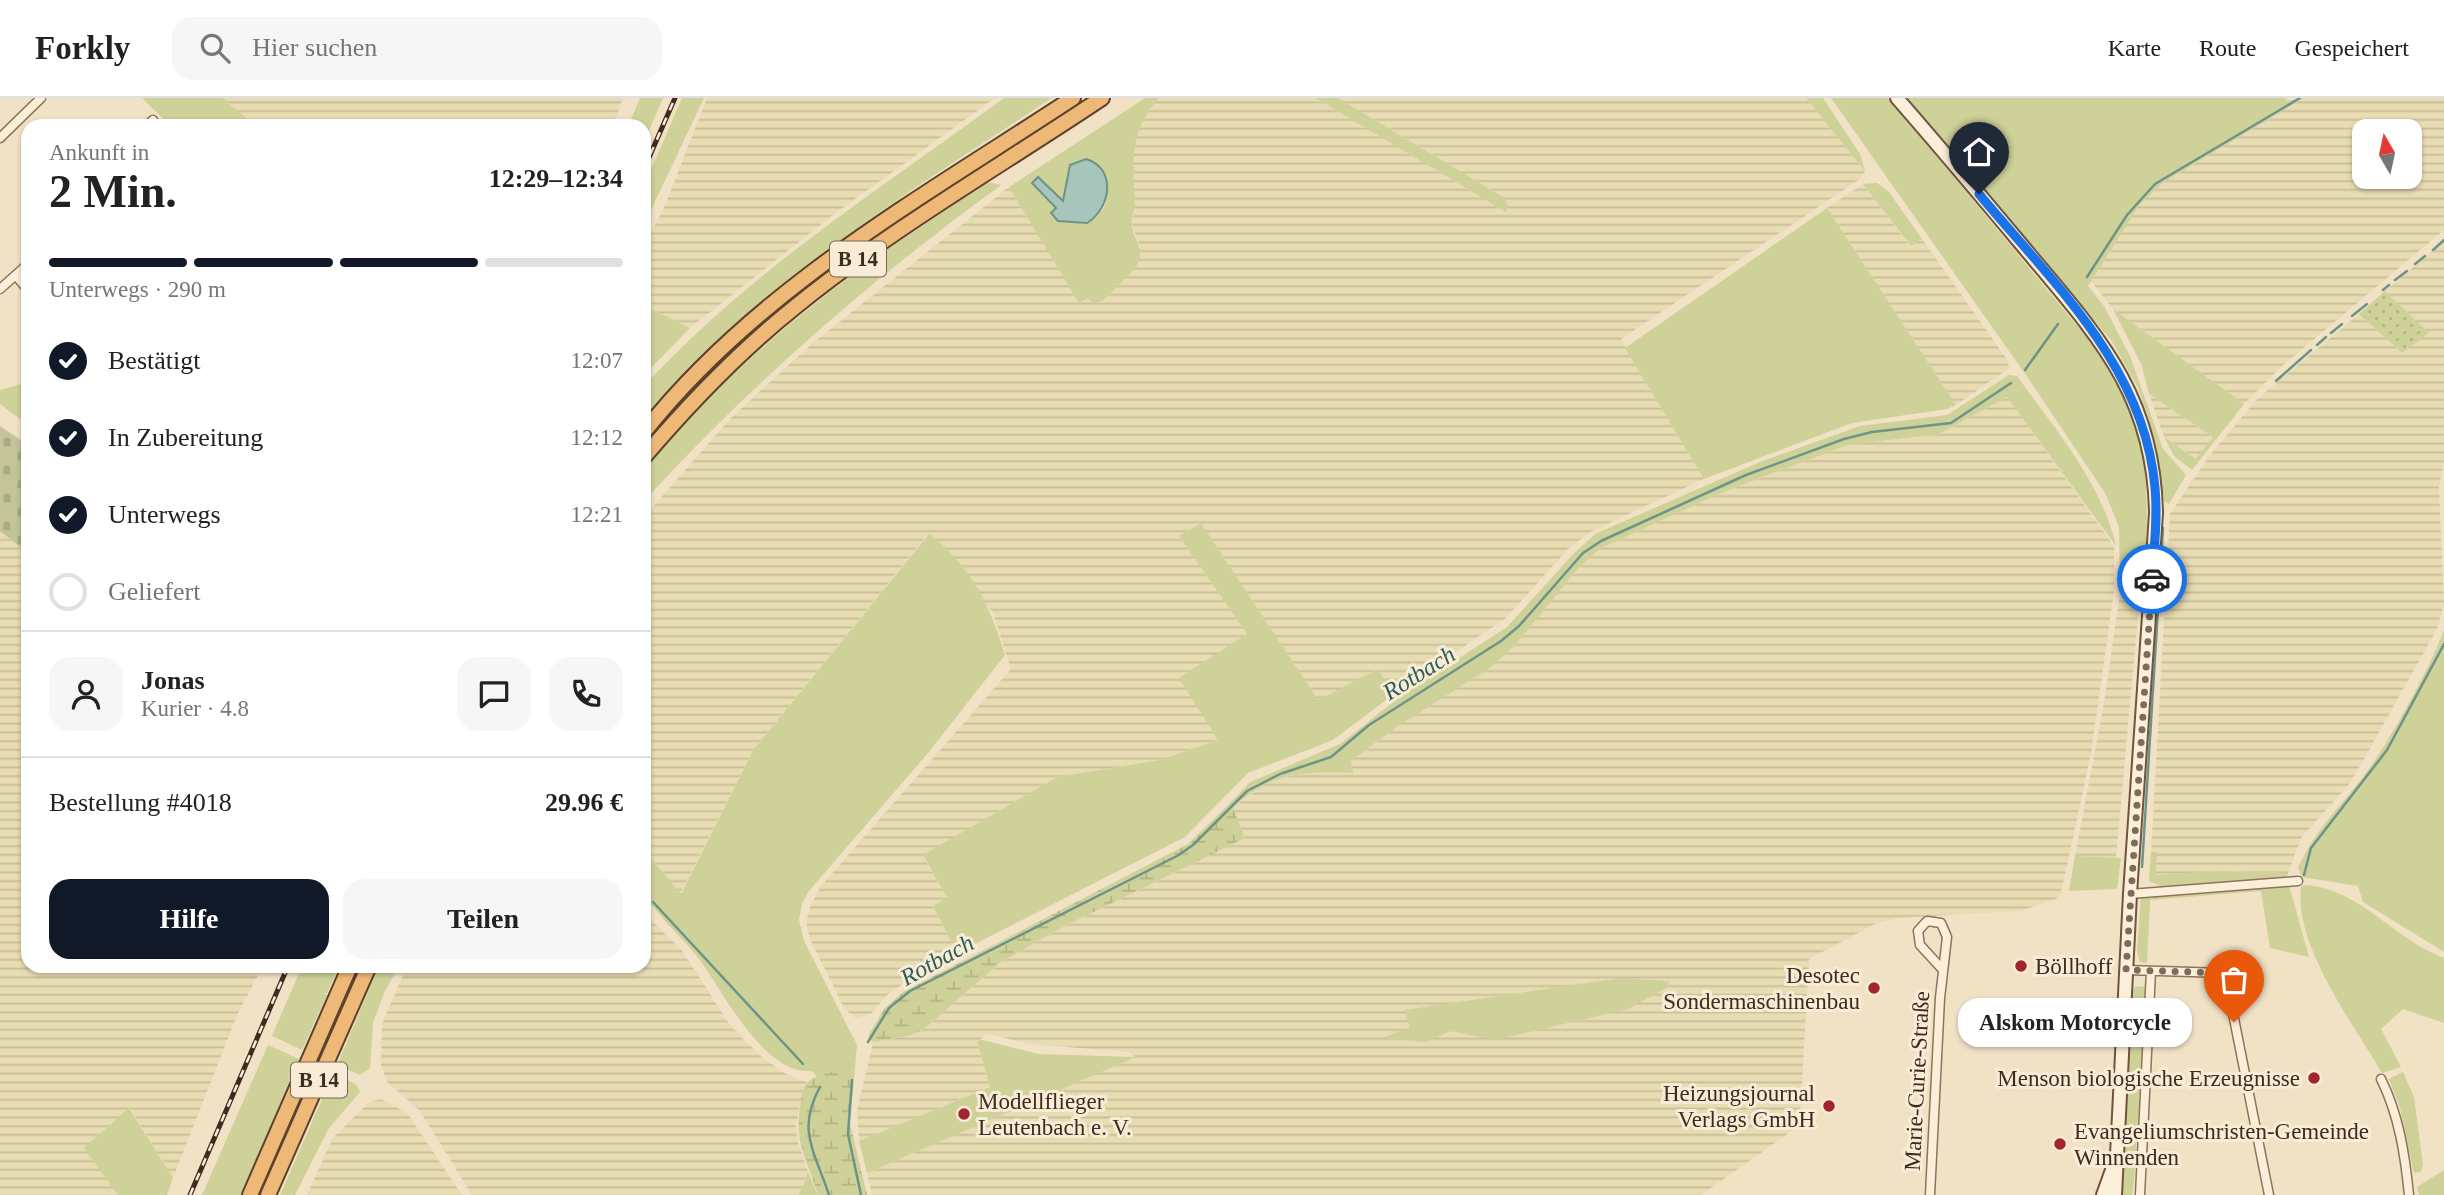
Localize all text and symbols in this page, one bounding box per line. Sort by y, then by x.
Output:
search box [172,17,662,80]
icon: search [196,29,234,67]
text: Forkly [35,30,130,66]
text: Hier suchen [252,33,377,62]
text: Karte [2108,35,2161,61]
text: Route [2199,35,2256,61]
text: Gespeichert [2294,35,2409,61]
north arrow [2352,119,2422,189]
map controls [2352,119,2422,189]
pin [1949,122,2009,194]
icon: home [1960,133,1998,171]
text: Ankunft in [49,140,149,165]
text: 12:29–12:34 [489,164,623,193]
text: 2 Min. [49,166,177,217]
road number: B 14 [830,242,886,276]
text: Unterwegs · 290 m [49,277,226,302]
icon: check [49,342,87,380]
text: Bestätigt [108,346,200,375]
text: 12:07 [571,348,623,373]
icon: check [49,419,87,457]
text: In Zubereitung [108,423,263,452]
text: 12:12 [571,425,623,450]
icon: check [49,496,87,534]
text: Unterwegs [108,500,221,529]
text: 12:21 [571,502,623,527]
courier [2117,544,2187,614]
icon: car [2133,560,2171,598]
text: Geliefert [108,577,200,606]
water label: Rotbach [1377,641,1460,706]
button: person [49,657,123,731]
button: chat [457,657,531,731]
button: phone [549,657,623,731]
text: Jonas [141,666,205,695]
text: Kurier · 4.8 [141,696,249,721]
text: Bestellung #4018 [49,788,232,817]
text: 29.96 € [545,788,623,817]
button: Hilfe [49,879,329,959]
button: Teilen [343,879,623,959]
water label: Rotbach [895,929,978,991]
pin [2204,950,2264,1022]
place label: Böllhoff [2035,954,2113,979]
marker: Böllhoff [2013,958,2029,974]
icon: bag [2215,961,2253,999]
place label: Desotec Sondermaschinenbau [1663,963,1860,1014]
marker: Desotec Sondermaschinenbau [1866,980,1882,996]
street label: Marie-Curie-Straße [1900,990,1934,1172]
callout: Alskom Motorcycle [1958,998,2192,1046]
text: Alskom Motorcycle [1979,1010,2171,1035]
road number: B 14 [291,1062,347,1098]
place label: Menson biologische Erzeugnisse [1997,1066,2300,1091]
marker: Menson biologische Erzeugnisse [2306,1070,2322,1086]
place label: Heizungsjournal Verlags GmbH [1663,1081,1815,1132]
place label: Modellflieger Leutenbach e. V. [978,1089,1132,1140]
marker: Heizungsjournal Verlags GmbH [1821,1098,1837,1114]
marker: Modellflieger Leutenbach e. V. [956,1106,972,1122]
place label: Evangeliumschristen-Gemeinde Winnenden [2074,1119,2369,1170]
marker: Evangeliumschristen-Gemeinde Winnenden [2052,1136,2068,1152]

